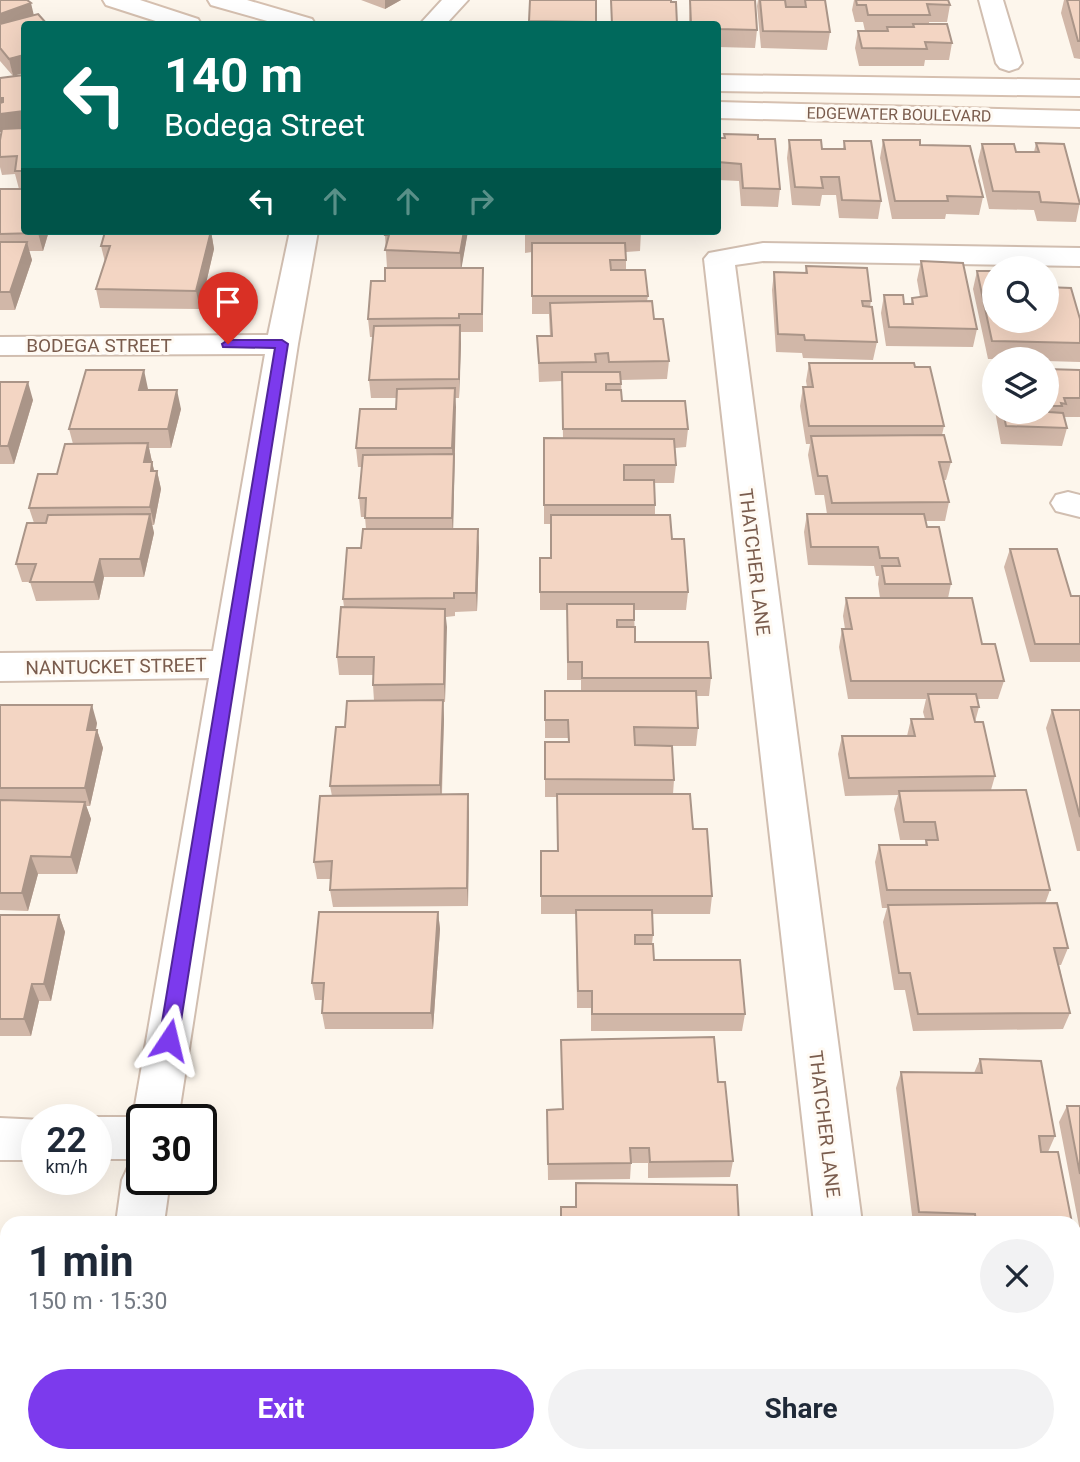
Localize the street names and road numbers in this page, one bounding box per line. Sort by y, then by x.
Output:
street label: EDGEWATER BOULEVARD [806,103,992,126]
street label: BODEGA STREET [26,334,172,357]
street label: THATCHER LANE [734,487,775,637]
street label: NANTUCKET STREET [25,653,207,680]
street label: THATCHER LANE [804,1049,845,1199]

